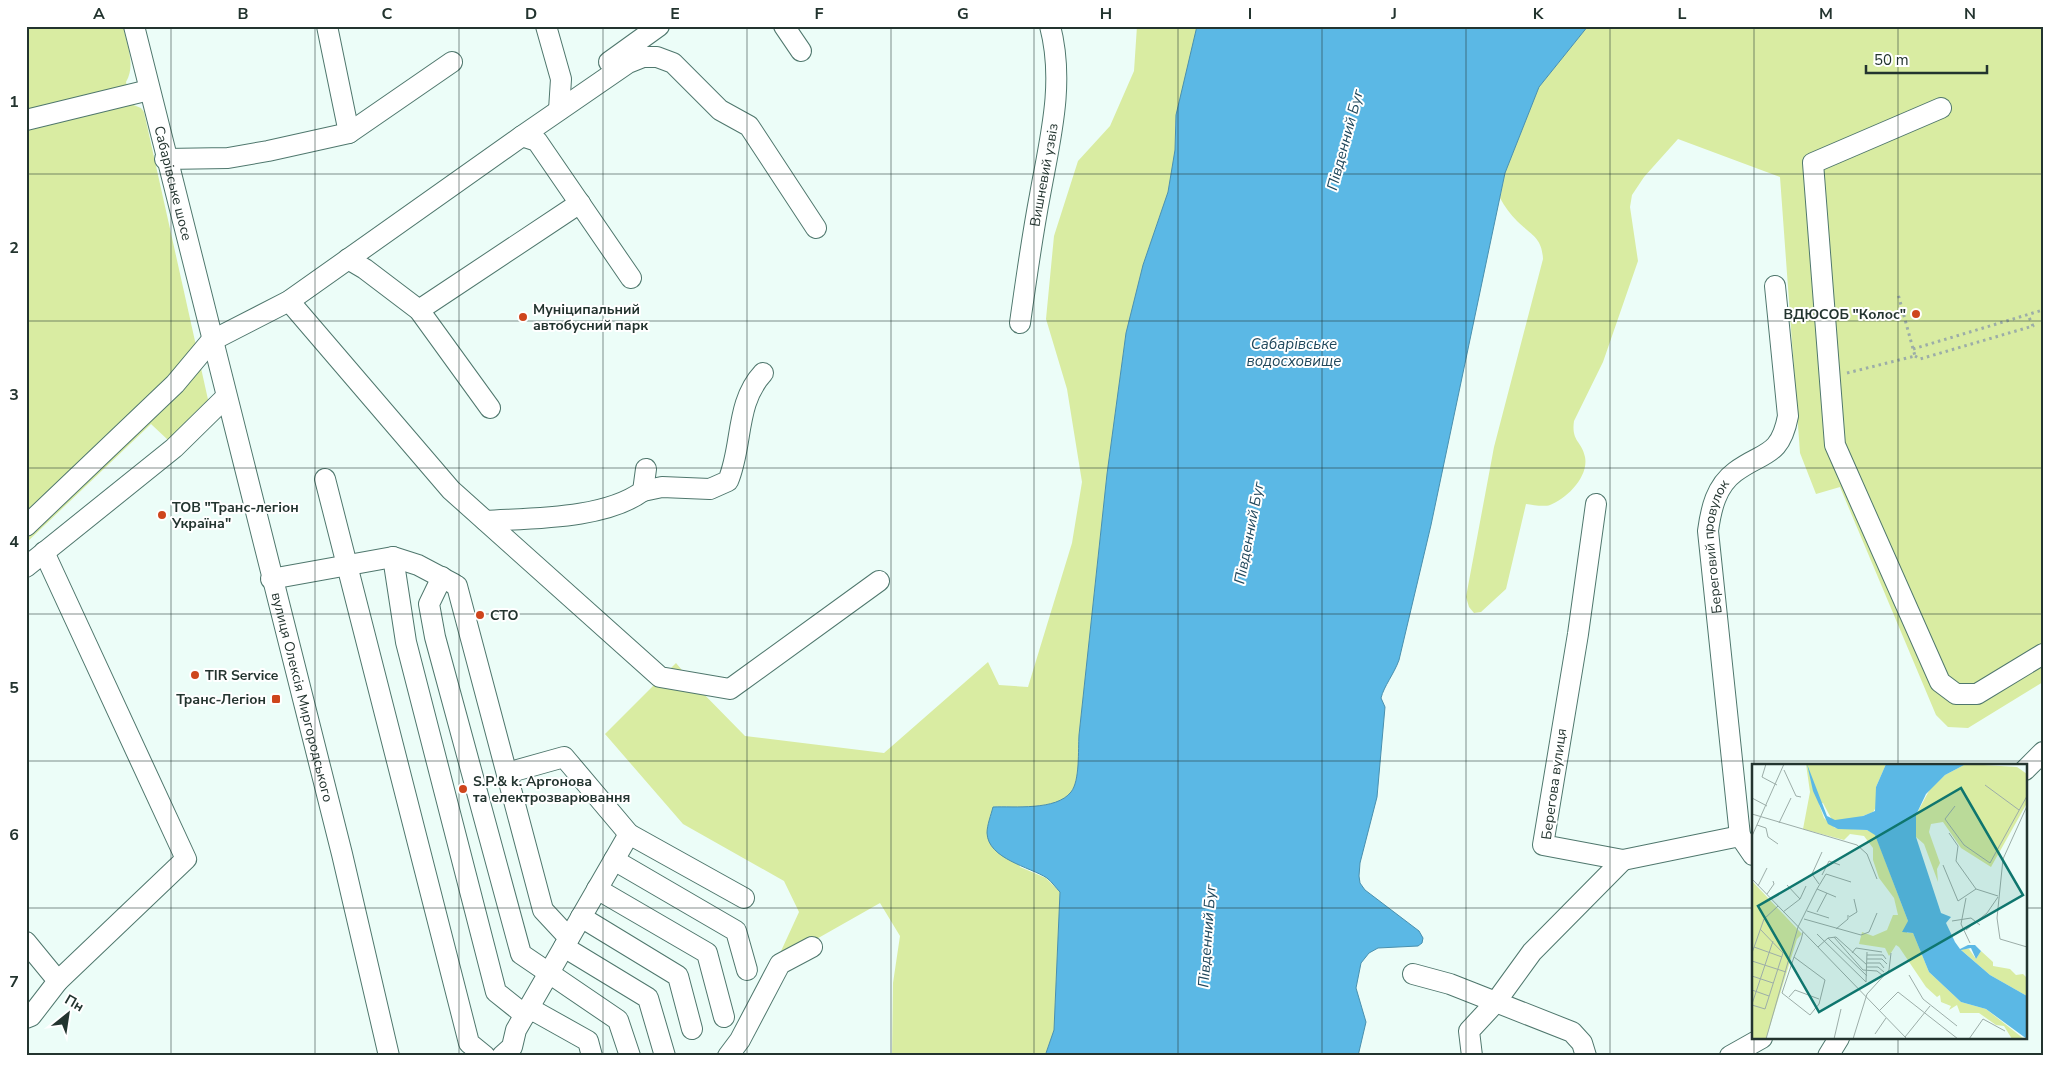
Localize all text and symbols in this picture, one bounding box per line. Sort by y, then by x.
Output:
text: A [93,3,105,25]
text: B [237,3,249,25]
text: C [382,3,393,25]
text: D [525,3,537,25]
text: E [670,3,680,25]
text: F [815,3,824,25]
text: G [957,3,969,25]
text: H [1100,3,1112,25]
text: I [1248,3,1252,25]
text: J [1390,3,1397,25]
text: K [1533,3,1545,25]
text: L [1678,3,1687,25]
text: M [1819,3,1833,25]
text: N [1964,3,1976,25]
scale bar [1866,42,1988,74]
text: 50 m [1874,50,1909,70]
water label: Південний Буг [1322,87,1368,193]
text: 1 [9,91,19,113]
street label: Вишневий узвіз [1025,122,1062,228]
street label: Сабарівське шосе [150,124,197,243]
text: 2 [9,237,19,259]
place label: Муніципальний автобусний парк [533,300,648,335]
place label: ВДЮСОБ "Колос" [1784,305,1906,324]
marker: ВДЮСОБ "Колос" [1910,308,1922,320]
marker: Муніципальний автобусний парк [517,311,529,323]
water label: Сабарівське водосховище [1247,334,1341,371]
text: 3 [9,384,19,406]
street label: Береговий провулок [1699,475,1734,615]
water label: Південний Буг [1229,480,1269,586]
place label: ТОВ "Транс-легіон Україна" [171,498,299,533]
marker: ТОВ "Транс-легіон Україна" [156,509,168,521]
text: 4 [9,531,19,553]
street label: вулиця Олексія Миргородського [267,590,338,804]
place label: СТО [490,606,519,625]
marker: СТО [474,609,486,621]
place label: TIR Service [205,666,279,685]
marker: TIR Service [189,669,201,681]
text: 5 [9,677,19,699]
place label: Транс-Легіон [176,690,266,709]
marker: Транс-Легіон [270,693,282,705]
street label: Берегова вулиця [1537,727,1571,841]
inset map [1752,764,2026,1040]
place label: S.P.& k. Аргонова та електрозварювання [473,772,630,807]
marker: S.P.& k. Аргонова та електрозварювання [457,783,469,795]
text: 6 [9,824,19,846]
water label: Південний Буг [1193,883,1221,988]
text: 7 [9,971,19,993]
north arrow [42,990,92,1040]
text: Пн [61,990,87,1016]

